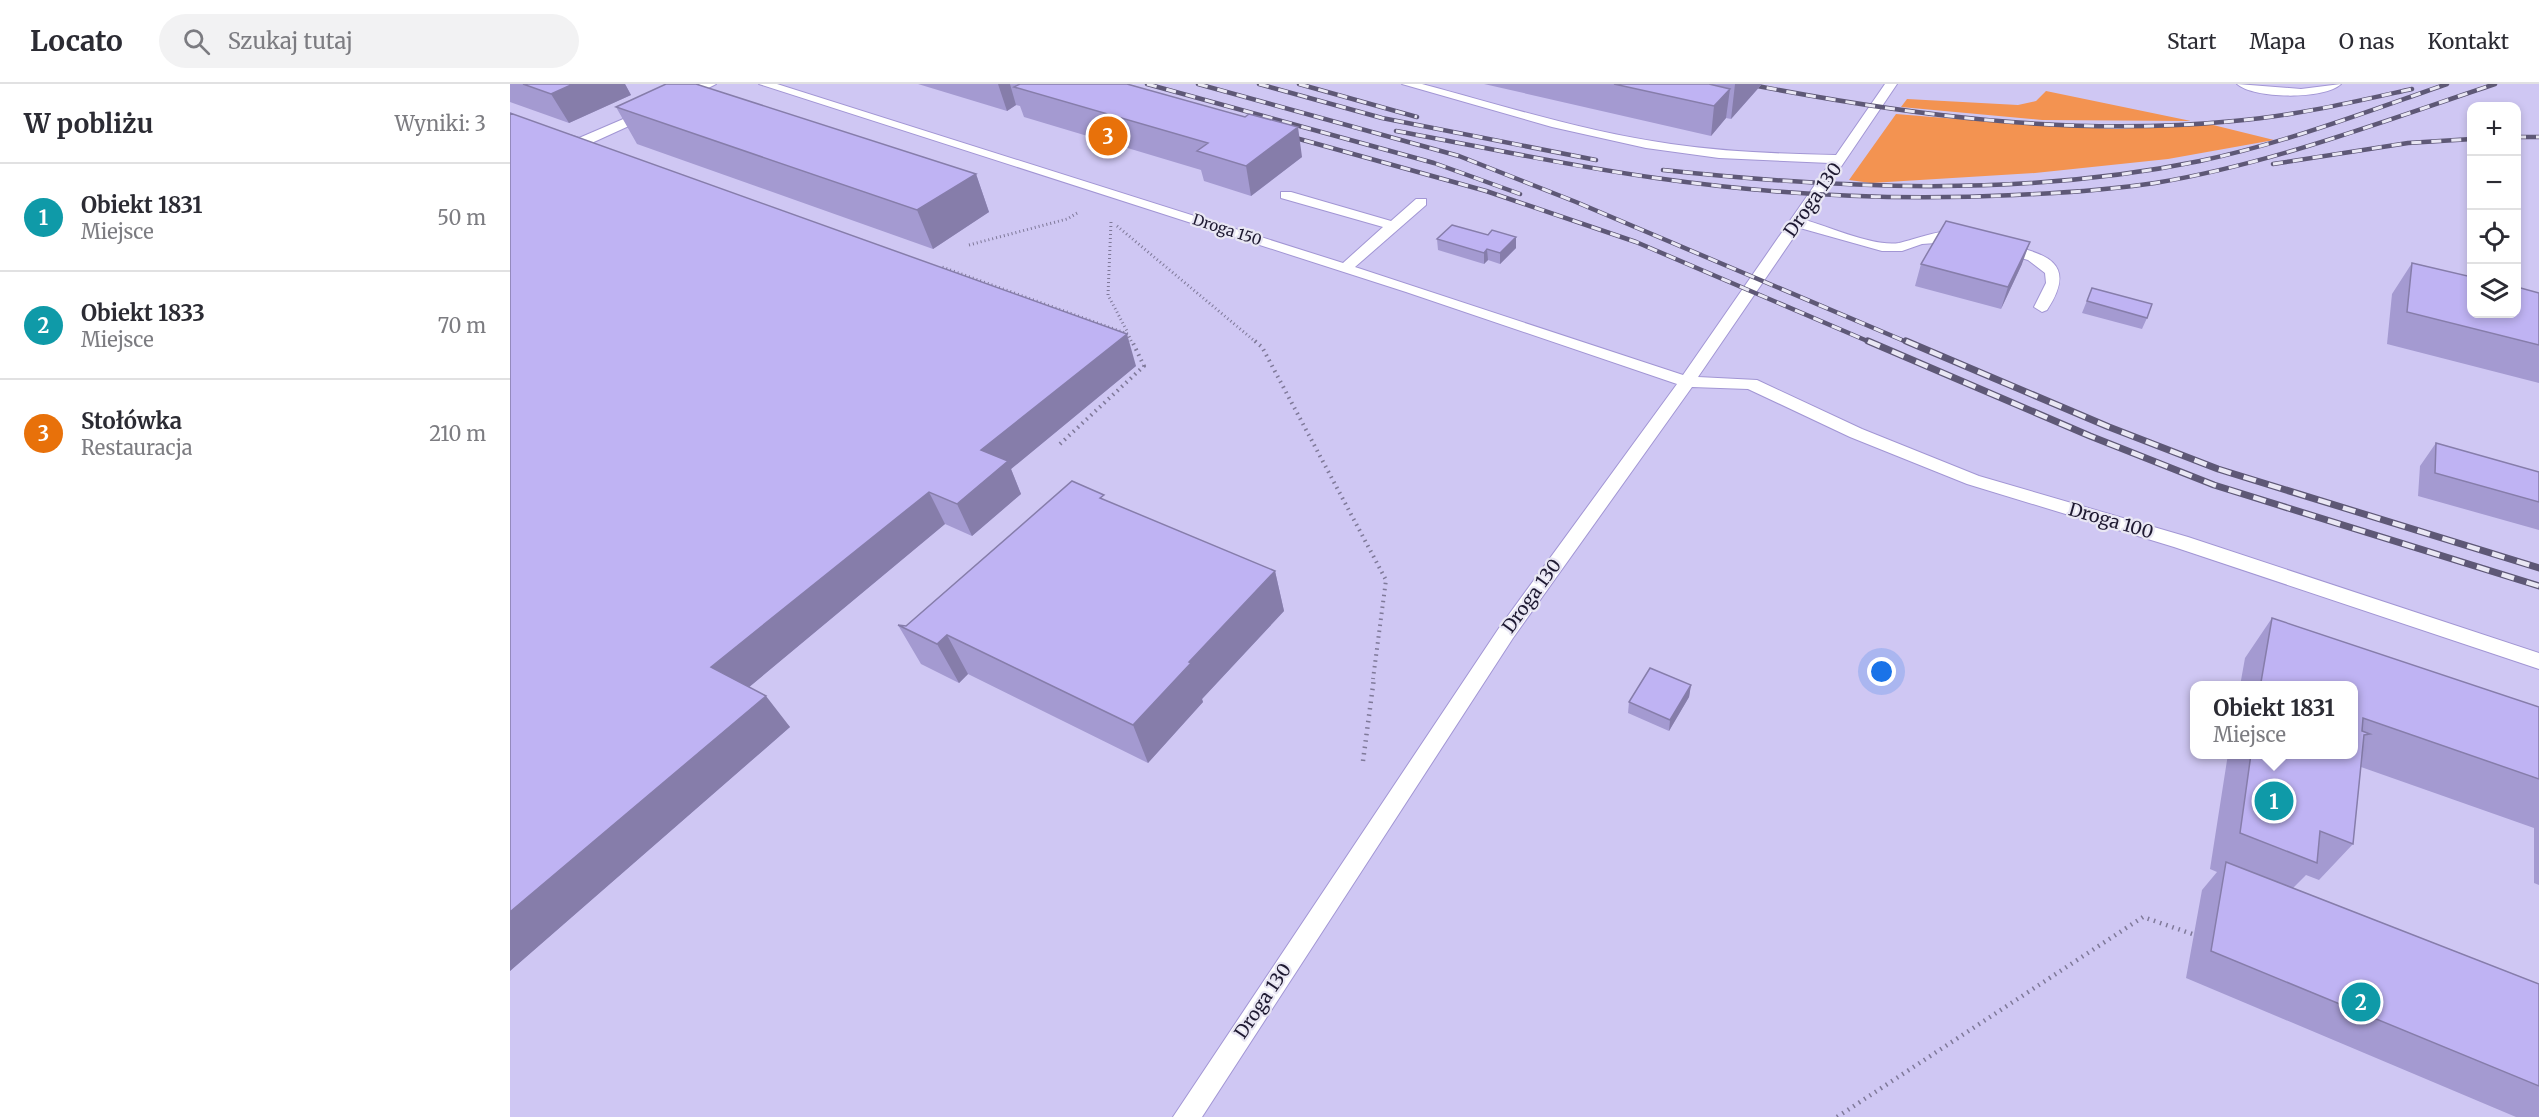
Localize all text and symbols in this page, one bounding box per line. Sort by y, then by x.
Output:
search box [159,14,579,68]
text: Locato [30,23,123,59]
icon: search [180,25,213,58]
text: Szukaj tutaj [228,27,353,55]
text: Start [2167,28,2216,55]
text: Mapa [2249,28,2306,55]
text: O nas [2339,28,2394,55]
text: Kontakt [2427,28,2509,55]
map controls [2467,102,2521,318]
button: + [2467,102,2521,156]
text: W pobliżu [24,107,153,140]
text: Wyniki: 3 [395,111,486,136]
pin: 3 [1088,113,1128,158]
button: − [2467,156,2521,210]
street label: Droga 130 [1779,158,1847,241]
text: Obiekt 1831 [81,191,202,219]
text: 1 [39,205,48,230]
text: 50 m [437,205,486,230]
street label: Droga 150 [1190,209,1264,250]
button: locate [2467,210,2521,264]
text: Miejsce [81,219,154,244]
button: layers [2467,264,2521,318]
text: Obiekt 1833 [81,299,205,327]
text: 2 [38,313,49,338]
text: 70 m [438,313,486,338]
text: Miejsce [81,327,154,352]
text: Stołówka [81,407,182,435]
text: 3 [38,421,49,446]
text: 210 m [429,421,486,446]
text: Restauracja [81,435,192,460]
street label: Droga 100 [2066,497,2156,544]
street label: Droga 130 [1497,554,1566,637]
your location [1867,657,1896,686]
popup [2190,681,2358,759]
text: Obiekt 1831 [2213,694,2335,722]
text: Miejsce [2213,722,2286,747]
pin: 1 [2254,778,2294,824]
street label: Droga 130 [1229,959,1296,1043]
pin: 2 [2342,980,2380,1024]

